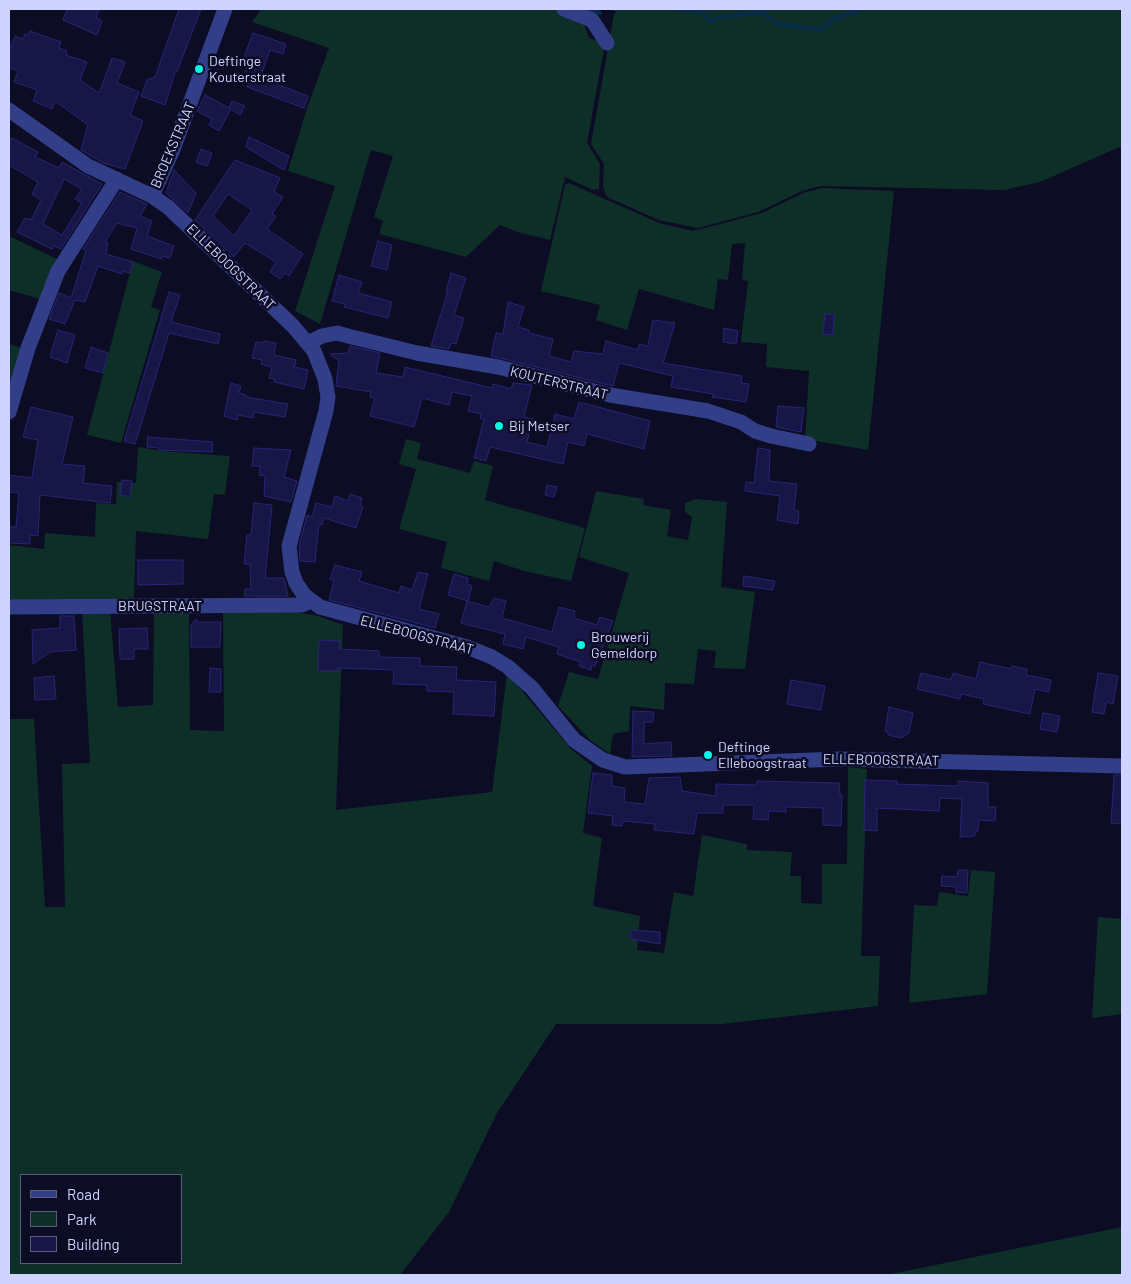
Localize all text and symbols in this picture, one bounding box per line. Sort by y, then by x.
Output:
place label: Deftinge Kouterstraat [209,53,286,85]
marker: Deftinge Kouterstraat [193,63,205,75]
street label: BROEKSTRAAT [147,99,199,191]
street label: ELLEBOOGSTRAAT [183,220,279,314]
street label: KOUTERSTRAAT [508,363,610,403]
place label: Bij Metser [509,418,569,434]
marker: Bij Metser [493,420,505,432]
street label: BRUGSTRAAT [118,598,202,614]
street label: ELLEBOOGSTRAAT [359,612,475,658]
place label: Brouwerij Gemeldorp [591,629,657,662]
marker: Brouwerij Gemeldorp [575,639,587,651]
place label: Deftinge Elleboogstraat [718,739,807,772]
marker: Deftinge Elleboogstraat [702,749,714,761]
street label: ELLEBOOGSTRAAT [823,751,939,769]
legend [20,1174,182,1264]
text: Road [67,1185,100,1203]
text: Park [67,1210,96,1228]
text: Building [67,1235,120,1253]

